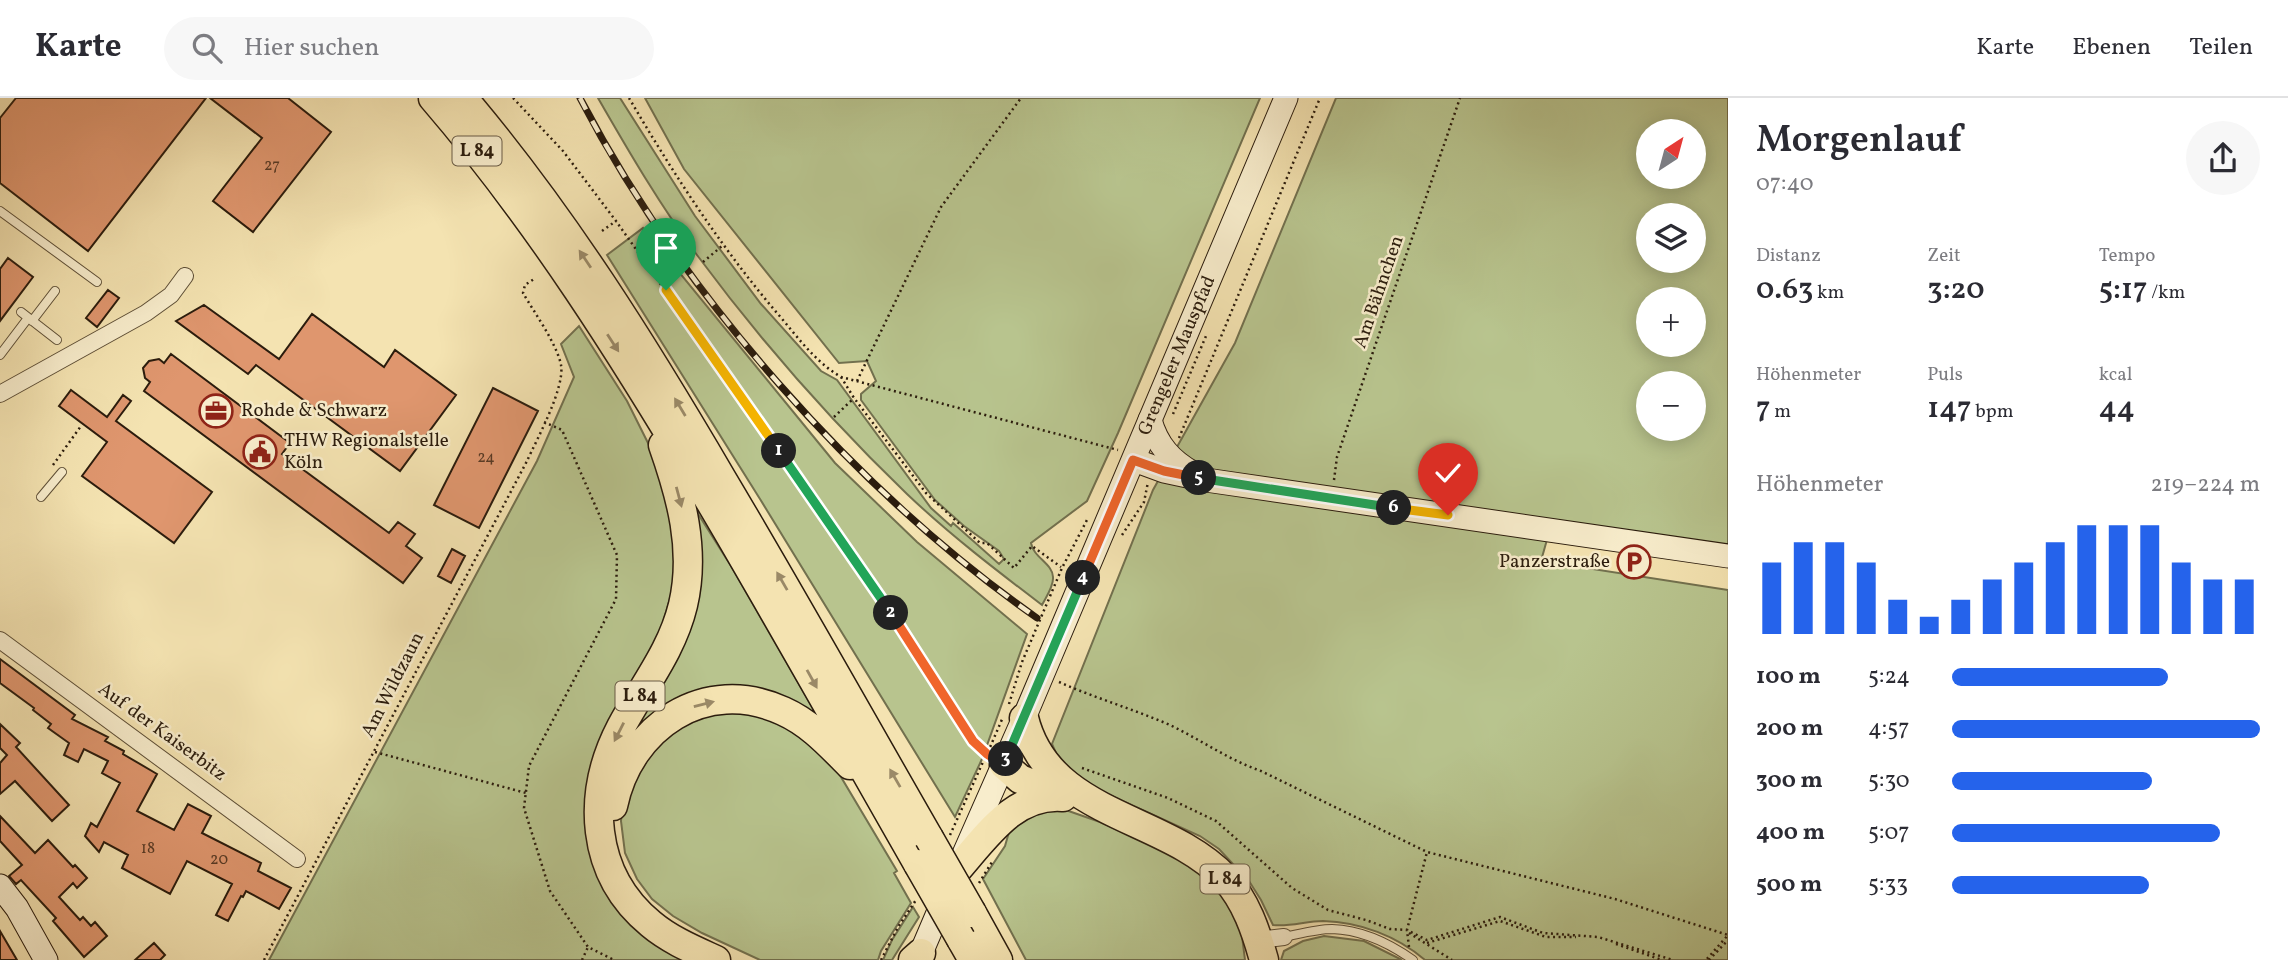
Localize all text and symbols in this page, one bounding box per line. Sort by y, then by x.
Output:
search box [164,17,654,80]
text: Karte [35,25,122,71]
icon: search [188,29,226,67]
text: Hier suchen [244,30,380,66]
text: Karte [1976,31,2034,65]
text: Ebenen [2072,31,2151,65]
text: Teilen [2189,31,2253,65]
text: Morgenlauf [1756,115,1962,168]
north arrow [1636,119,1706,189]
map controls [1636,119,1706,441]
button: share [2186,121,2260,195]
road number: L 84 [452,136,502,166]
house number: 27 [264,155,280,177]
text: 07:40 [1756,168,1814,200]
button: layers [1636,203,1706,273]
pin [636,218,696,290]
icon: arrive [647,229,685,267]
street label: Am Bähnchen [1348,232,1410,352]
text: Distanz [1756,243,1821,269]
text: Zeit [1927,243,1961,269]
text: Tempo [2099,243,2155,269]
one-way arrow [578,250,592,268]
text: 0.63 [1756,269,1813,311]
text: 3:20 [1927,269,1985,311]
text: 5:17 [2099,269,2147,311]
street label: Grengeler Mauspfad [1132,272,1222,440]
text: km [1813,280,1844,306]
text: /km [2147,280,2185,306]
button: + [1636,287,1706,357]
one-way arrow [607,333,620,353]
text: Höhenmeter [1756,362,1861,388]
text: Puls [1927,362,1963,388]
text: kcal [2099,362,2132,388]
button: − [1636,371,1706,441]
text: 7 [1756,388,1770,430]
text: 147 [1927,388,1972,430]
text: 44 [2099,388,2135,430]
office icon: Rohde & Schwarz [197,392,235,430]
place label: Rohde & Schwarz [241,398,387,424]
one-way arrow [674,398,686,417]
text: m [1770,399,1791,425]
text: bpm [1972,399,2013,425]
place label: THW Regionalstelle Köln [284,428,449,476]
public building icon: THW Regionalstelle Köln [241,433,279,471]
pin: 1 [762,434,796,468]
text: 1 [775,437,782,463]
pin [1418,443,1478,515]
house number: 24 [477,447,495,469]
icon: check [1429,454,1467,492]
pin: 5 [1182,460,1216,496]
text: 5 [1194,464,1203,490]
text: Höhenmeter [1756,469,1883,501]
text: 219–224 m [2150,469,2260,501]
one-way arrow [674,486,685,508]
pin: 6 [1376,490,1412,526]
text: 6 [1388,494,1399,520]
parking icon: Panzerstraße [1615,543,1653,581]
place label: Panzerstraße [1499,549,1610,575]
pin: 4 [1066,560,1100,596]
text: 4 [1077,564,1088,590]
one-way arrow [776,571,788,590]
pin: 2 [874,596,908,630]
text: 2 [886,599,895,625]
street label: Am Wildzaun [355,628,431,742]
text: 100 m [1756,661,1821,693]
text: 5:24 [1868,661,1910,693]
one-way arrow [806,669,818,688]
street label: Auf der Kaiserbitz [93,677,231,787]
road number: L 84 [616,682,664,710]
one-way arrow [693,698,715,709]
text: 200 m [1756,713,1823,745]
text: 4:57 [1868,713,1909,745]
one-way arrow [614,722,625,742]
pin: 3 [988,742,1024,776]
text: 3 [1001,745,1010,771]
text: 300 m [1756,765,1823,797]
text: 5:30 [1868,765,1910,797]
one-way arrow [889,769,901,788]
text: 400 m [1756,817,1825,849]
text: 5:07 [1868,817,1909,849]
house number: 18 [141,838,155,860]
house number: 20 [210,849,228,871]
road number: L 84 [1200,864,1250,894]
text: 500 m [1756,869,1822,901]
text: 5:33 [1868,869,1908,901]

